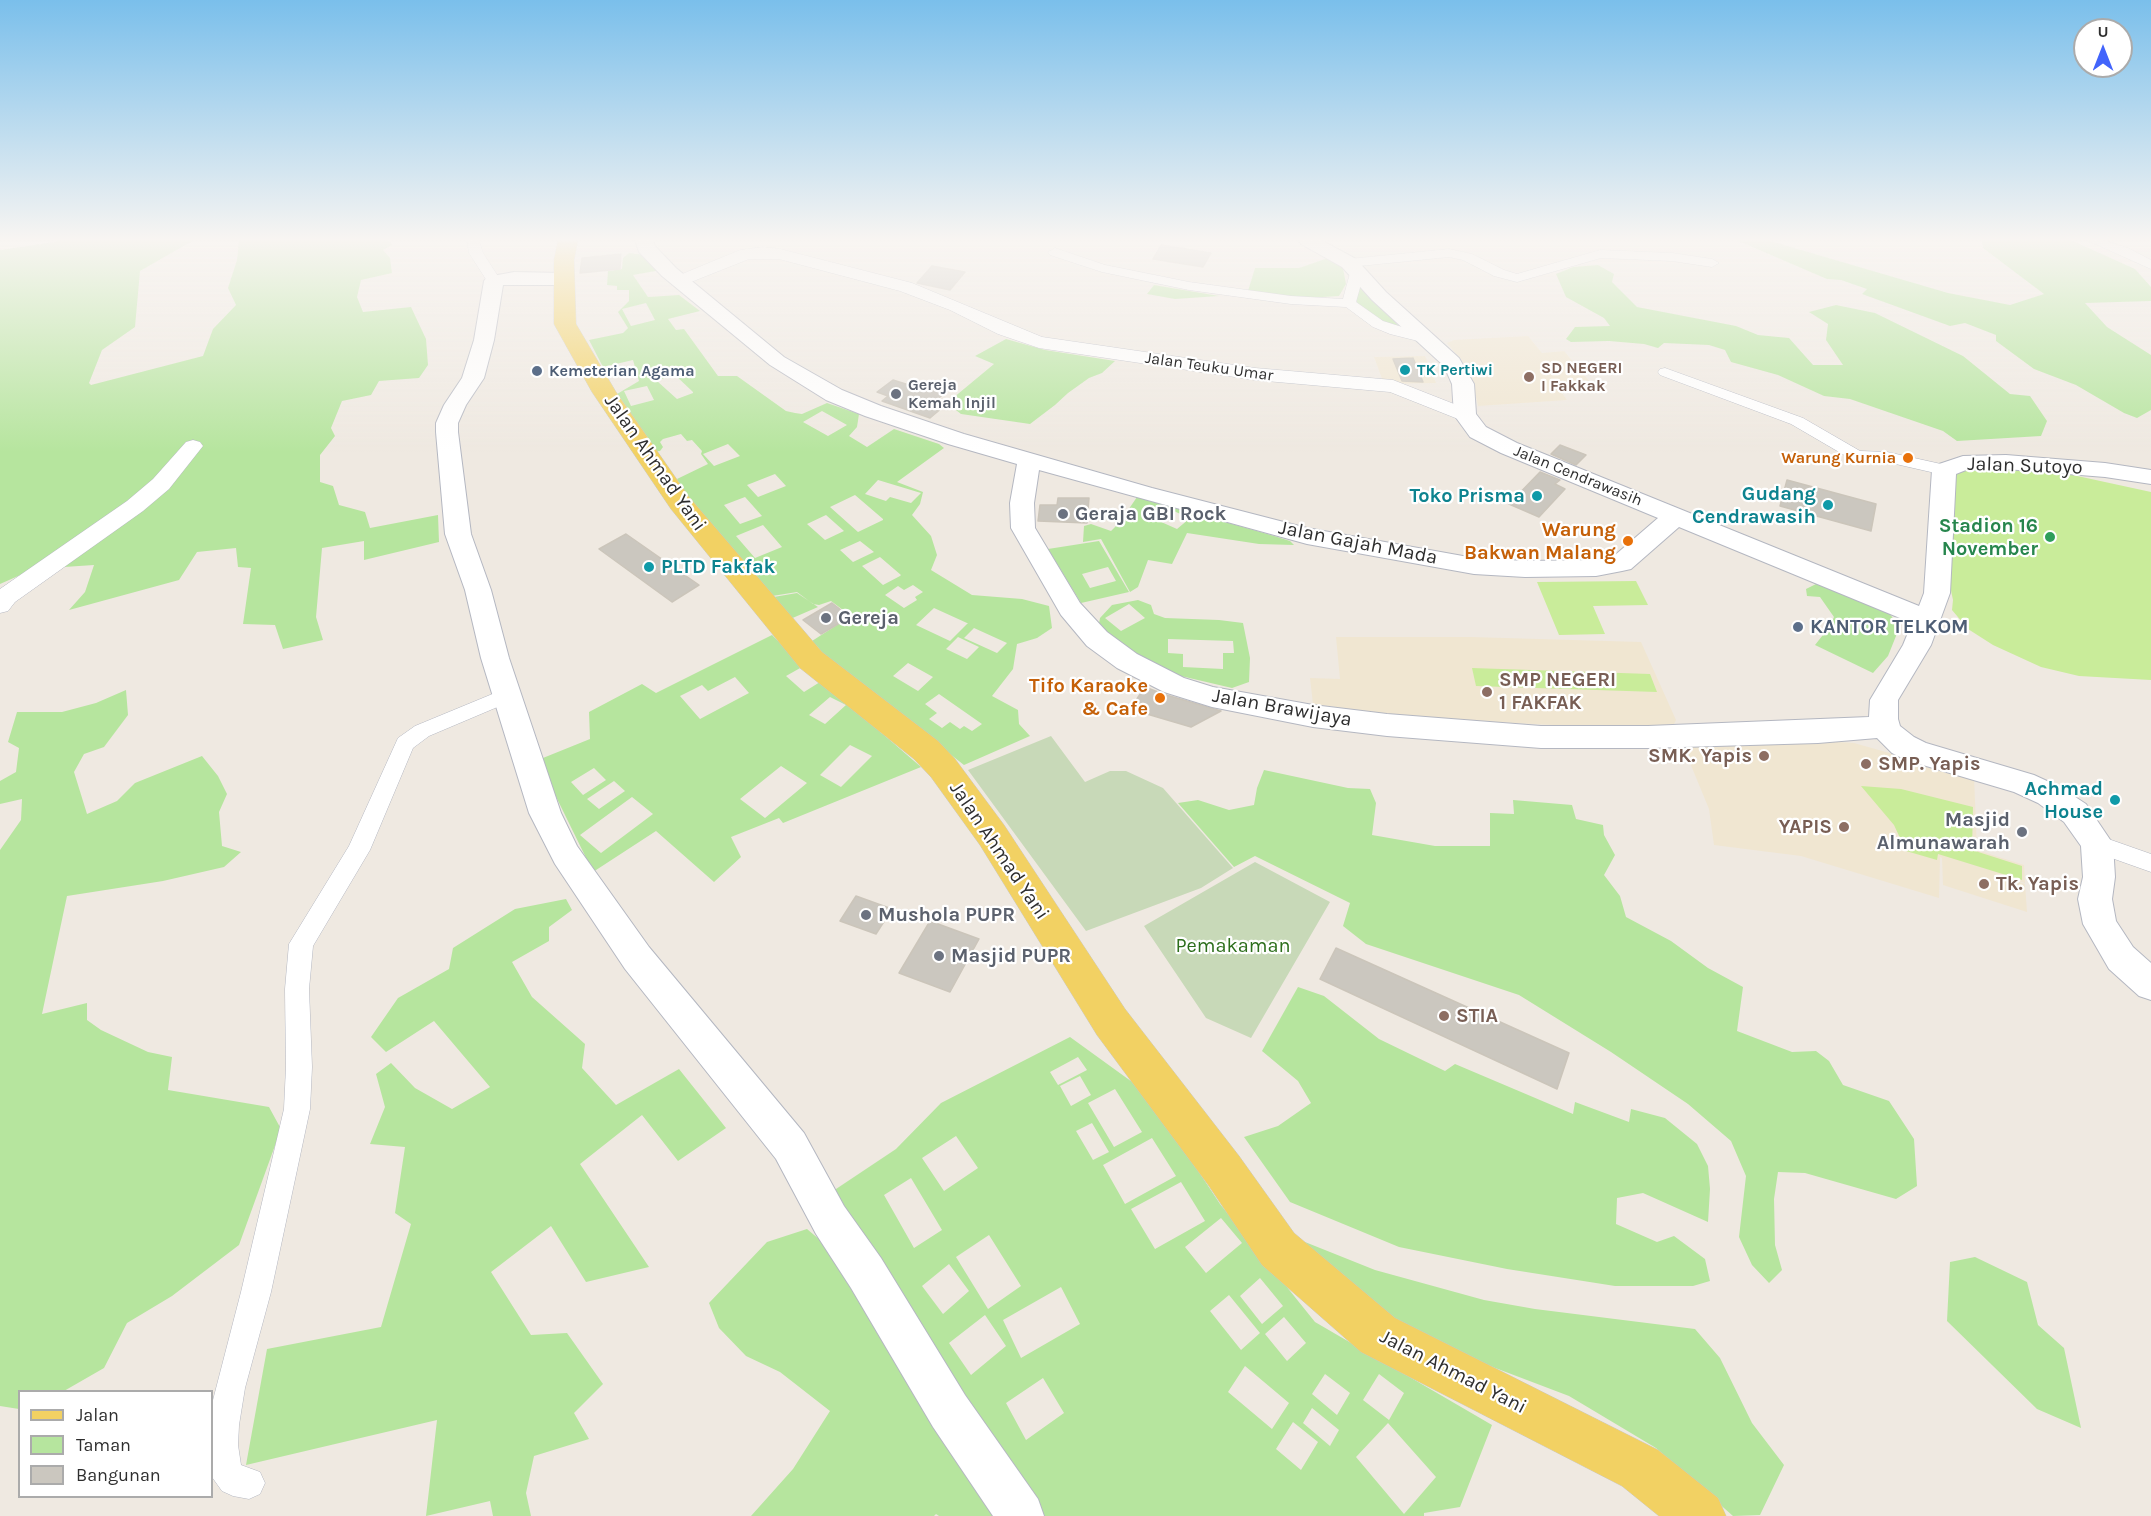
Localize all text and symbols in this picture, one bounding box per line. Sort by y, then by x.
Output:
north arrow [2073,18,2133,78]
text: U [2097,22,2109,41]
street label: Jalan Teuku Umar [1144,349,1274,385]
place label: SD NEGERI I Fakkak [1541,358,1622,396]
place label: TK Pertiwi [1417,360,1493,380]
place label: Kemeterian Agama [549,361,695,381]
marker: TK Pertiwi [1398,363,1412,377]
marker: Kemeterian Agama [530,364,544,378]
marker: SD NEGERI I Fakkak [1522,370,1536,384]
place label: Gereja Kemah Injil [908,375,996,413]
marker: Gereja Kemah Injil [889,387,903,401]
street label: Jalan Ahmad Yani [599,390,711,536]
street label: Jalan Cendrawasih [1511,441,1645,511]
place label: Warung Kurnia [1781,448,1896,468]
marker: Warung Kurnia [1901,451,1915,465]
street label: Jalan Sutoyo [1967,452,2083,480]
place label: Gudang Cendrawasih [1692,482,1816,529]
place label: Toko Prisma [1409,484,1525,508]
marker: Toko Prisma [1530,489,1544,503]
marker: Gudang Cendrawasih [1821,498,1835,512]
place label: Geraja GBI Rock [1075,502,1226,526]
marker: Geraja GBI Rock [1056,507,1070,521]
place label: Stadion 16 November [1939,514,2038,561]
street label: Jalan Gajah Mada [1277,516,1439,570]
place label: Warung Bakwan Malang [1464,518,1616,565]
marker: Stadion 16 November [2043,530,2057,544]
marker: Warung Bakwan Malang [1621,534,1635,548]
place label: PLTD Fakfak [661,555,775,579]
marker: PLTD Fakfak [642,560,656,574]
place label: Gereja [838,606,899,630]
marker: Gereja [819,611,833,625]
place label: KANTOR TELKOM [1810,615,1969,639]
marker: KANTOR TELKOM [1791,620,1805,634]
place label: SMP NEGERI 1 FAKFAK [1499,668,1616,715]
place label: Tifo Karaoke & Cafe [1029,674,1148,721]
street label: Jalan Brawijaya [1210,684,1354,732]
marker: SMP NEGERI 1 FAKFAK [1480,685,1494,699]
marker: Tifo Karaoke & Cafe [1153,691,1167,705]
place label: SMK. Yapis [1648,744,1752,768]
marker: SMK. Yapis [1757,749,1771,763]
place label: SMP. Yapis [1878,752,1980,776]
marker: SMP. Yapis [1859,757,1873,771]
street label: Jalan Ahmad Yani [944,777,1054,925]
place label: Achmad House [2024,777,2103,824]
marker: Achmad House [2108,793,2122,807]
place label: Masjid Almunawarah [1877,808,2010,855]
place label: YAPIS [1779,815,1832,839]
marker: YAPIS [1837,820,1851,834]
marker: Masjid Almunawarah [2015,825,2029,839]
place label: Tk. Yapis [1996,872,2079,896]
marker: Tk. Yapis [1977,877,1991,891]
place label: Mushola PUPR [878,903,1015,927]
marker: Mushola PUPR [859,908,873,922]
park label: Pemakaman [1175,934,1291,958]
place label: Masjid PUPR [951,944,1071,968]
marker: Masjid PUPR [932,949,946,963]
place label: STIA [1456,1004,1498,1028]
marker: STIA [1437,1009,1451,1023]
street label: Jalan Ahmad Yani [1376,1325,1530,1419]
legend [18,1390,213,1498]
text: Jalan [76,1404,119,1426]
text: Taman [76,1434,131,1456]
text: Bangunan [76,1464,161,1486]

